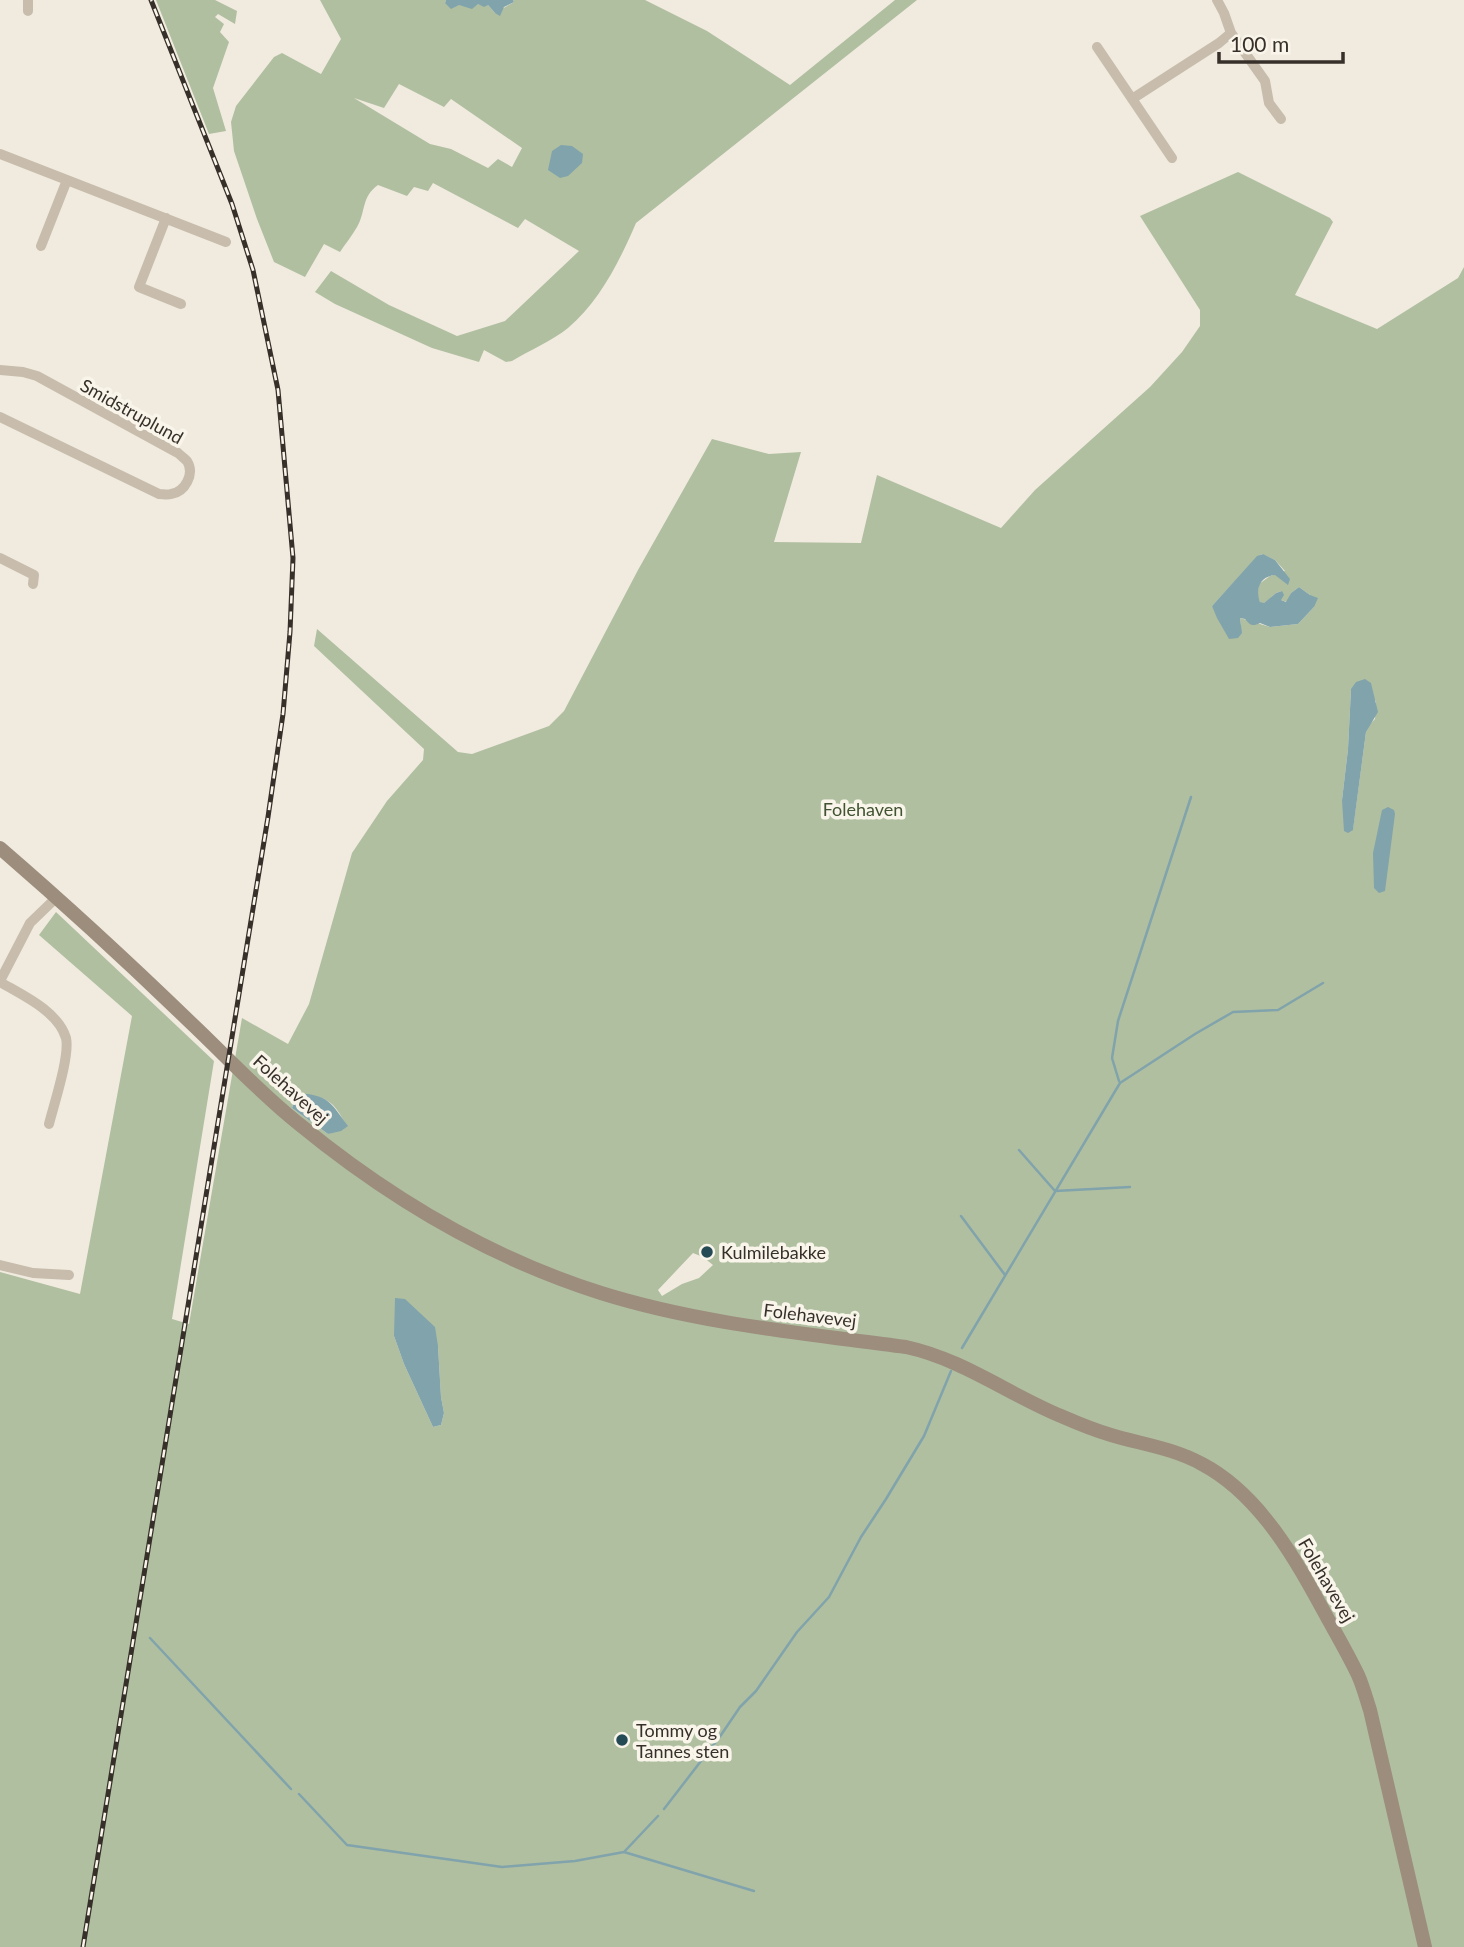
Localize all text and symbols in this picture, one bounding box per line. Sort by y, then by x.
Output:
scale bar [1219,21,1343,65]
text: 100 m [1230,31,1289,56]
street label: Smidstruplund [77,374,187,448]
park label: Folehaven [823,798,903,820]
street label: Folehavevej [249,1050,333,1128]
place label: Kulmilebakke [721,1241,826,1263]
marker: Kulmilebakke [699,1244,715,1260]
street label: Folehavevej [762,1298,858,1332]
street label: Folehavevej [1294,1534,1360,1626]
place label: Tommy og Tannes sten [636,1719,729,1762]
marker: Tommy og Tannes sten [614,1732,630,1748]

